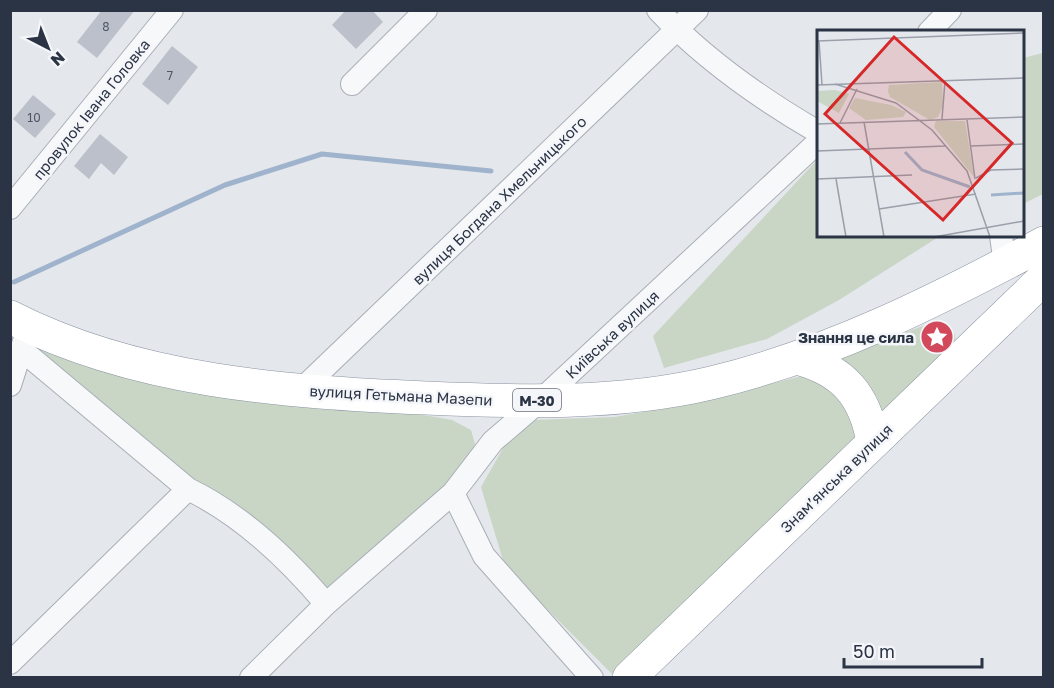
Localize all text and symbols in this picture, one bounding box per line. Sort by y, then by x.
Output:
north arrow [18,18,78,78]
house number: 8 [102,19,110,34]
inset map [817,30,1024,237]
street label: провулок Івана Головка [29,35,153,183]
text: N [47,48,69,71]
house number: 7 [167,68,173,83]
house number: 10 [27,110,41,125]
street label: вулиця Богдана Хмельницького [408,112,590,288]
street label: Київська вулиця [562,286,662,382]
place icon: Знання це сила [919,319,955,355]
place label: Знання це сила [798,328,914,346]
street label: вулиця Гетьмана Мазепи [309,381,493,409]
road number: М-30 [513,389,561,411]
street label: Знамʼянська вулиця [776,420,896,536]
scale bar [844,631,982,669]
text: 50 m [853,640,895,662]

